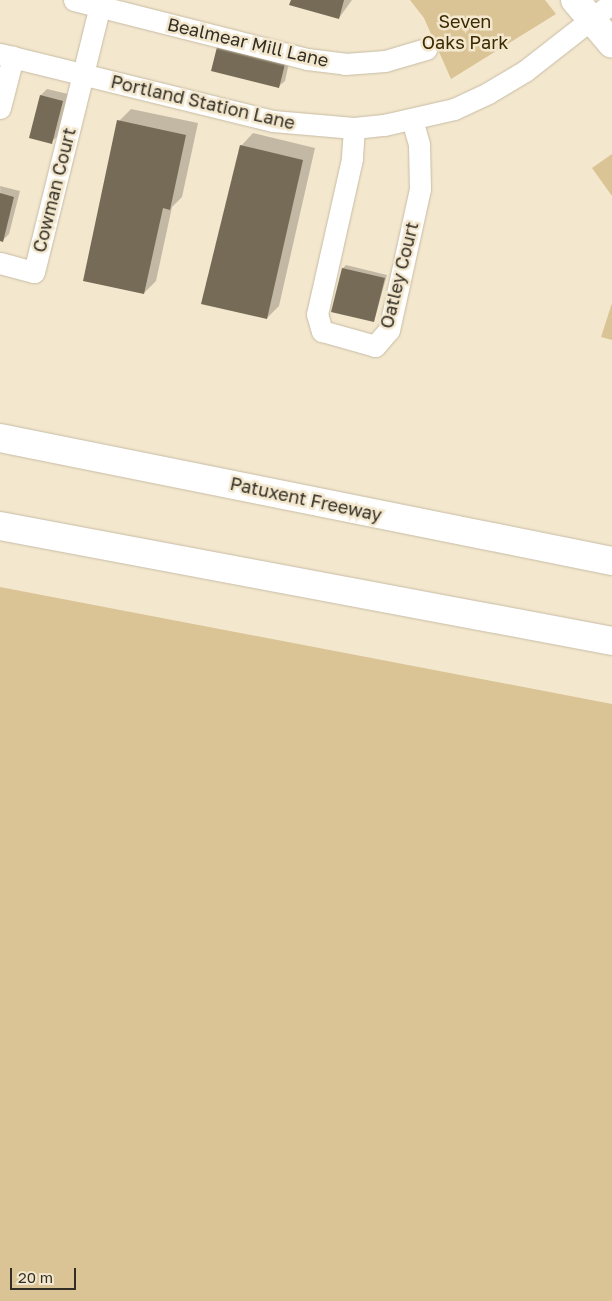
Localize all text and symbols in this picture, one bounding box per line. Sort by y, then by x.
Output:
park label: Seven Oaks Park [422,11,508,54]
street label: Bealmear Mill Lane [165,13,331,71]
street label: Portland Station Lane [109,70,297,134]
street label: Cowman Court [28,125,80,255]
street label: Oatley Court [375,219,423,331]
street label: Patuxent Freeway [228,472,384,526]
scale bar [12,1258,79,1290]
text: 20 m [18,1268,53,1286]

